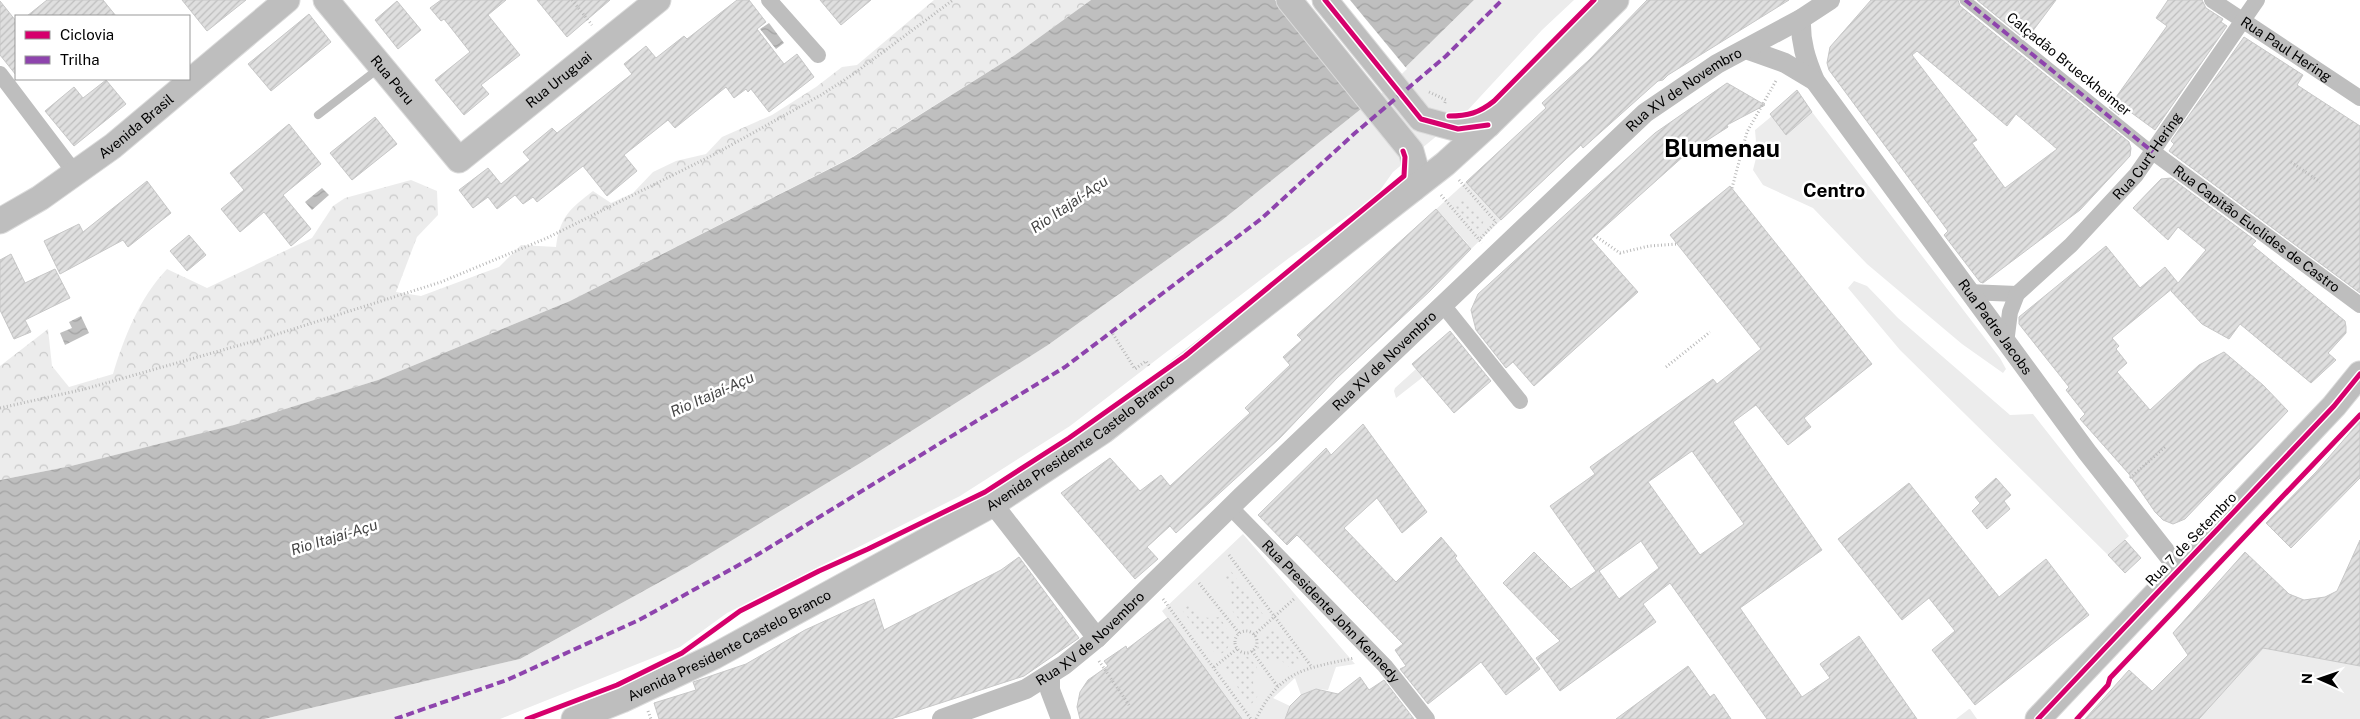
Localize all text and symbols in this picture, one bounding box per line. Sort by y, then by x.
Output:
street label: Calçadão Brueckheimer [2004,9,2134,119]
street label: Rua Paul Hering [2238,13,2335,85]
legend [15,15,190,80]
text: Ciclovia [60,26,114,43]
street label: Rua XV de Novembro [1623,44,1745,135]
street label: Rua Uruguai [523,49,595,111]
text: Trilha [60,51,99,68]
street label: Rua Peru [367,52,417,108]
street label: Avenida Brasil [95,91,177,162]
street label: Rua Curt Hering [2109,109,2185,203]
district label: Blumenau [1664,134,1780,162]
street label: Rua Capitão Euclides de Castro [2170,162,2343,296]
water label: Rio Itajaí-Açu [1027,172,1111,236]
district label: Centro [1803,179,1865,201]
street label: Rua Padre Jacobs [1955,276,2036,378]
street label: Rua XV de Novembro [1329,308,1440,414]
water label: Rio Itajaí-Açu [668,368,756,420]
street label: Avenida Presidente Castelo Branco [983,370,1177,514]
street label: Rua 7 de Setembro [2142,489,2240,589]
water label: Rio Itajaí-Açu [289,516,379,558]
street label: Rua Presidente John Kennedy [1259,537,1404,687]
street label: Avenida Presidente Castelo Branco [625,586,834,704]
street label: Rua XV de Novembro [1033,588,1148,689]
north arrow [2295,654,2345,704]
text: N [2299,673,2315,684]

